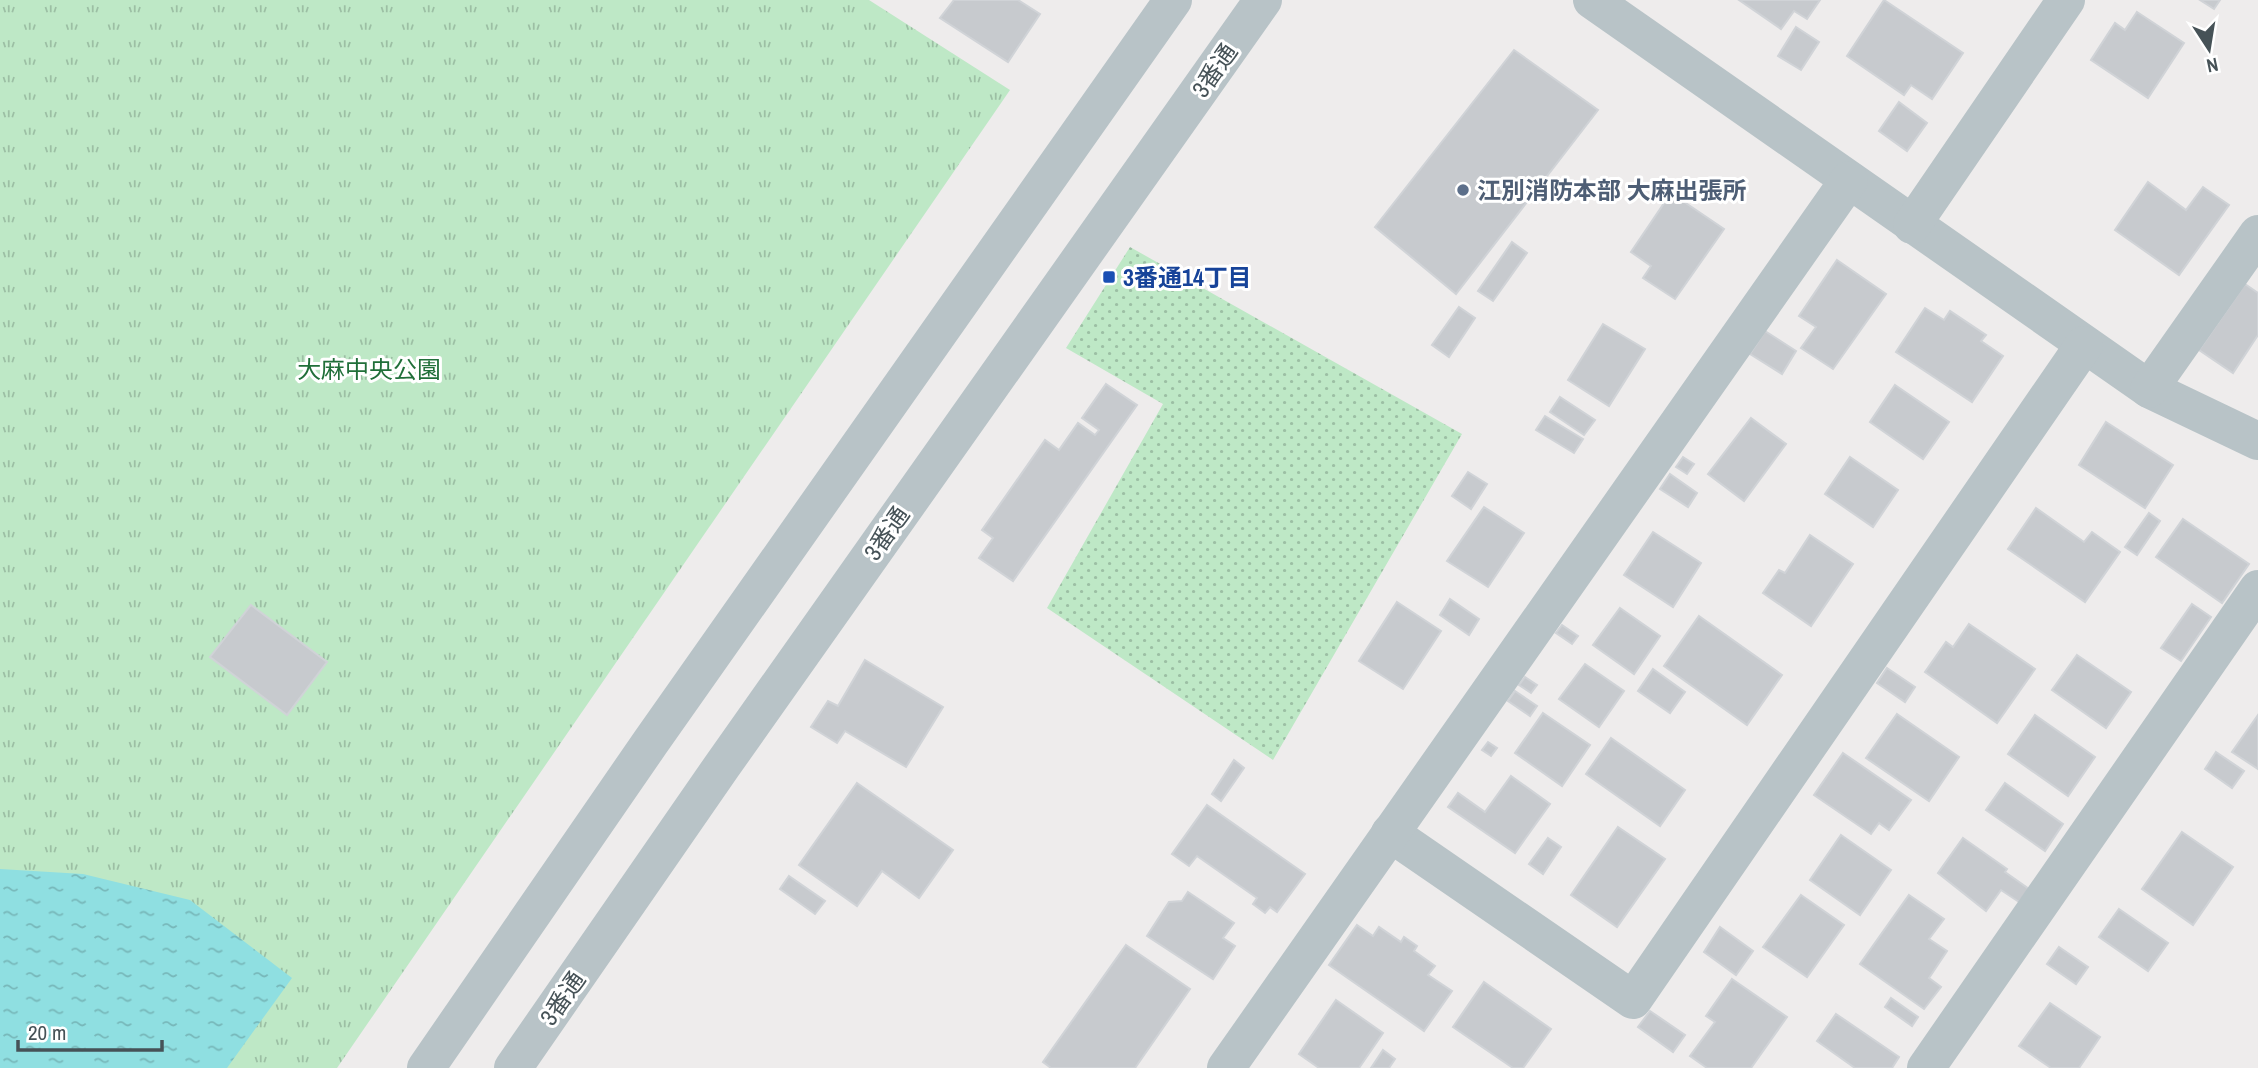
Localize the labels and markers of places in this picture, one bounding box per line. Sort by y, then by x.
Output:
place label: 江別消防本部 大麻出張所 [1477,174,1746,206]
marker: 江別消防本部 大麻出張所 [1455,182,1471,198]
place label: 3番通14丁目 [1123,261,1252,293]
marker: 3番通14丁目 [1101,269,1117,285]

